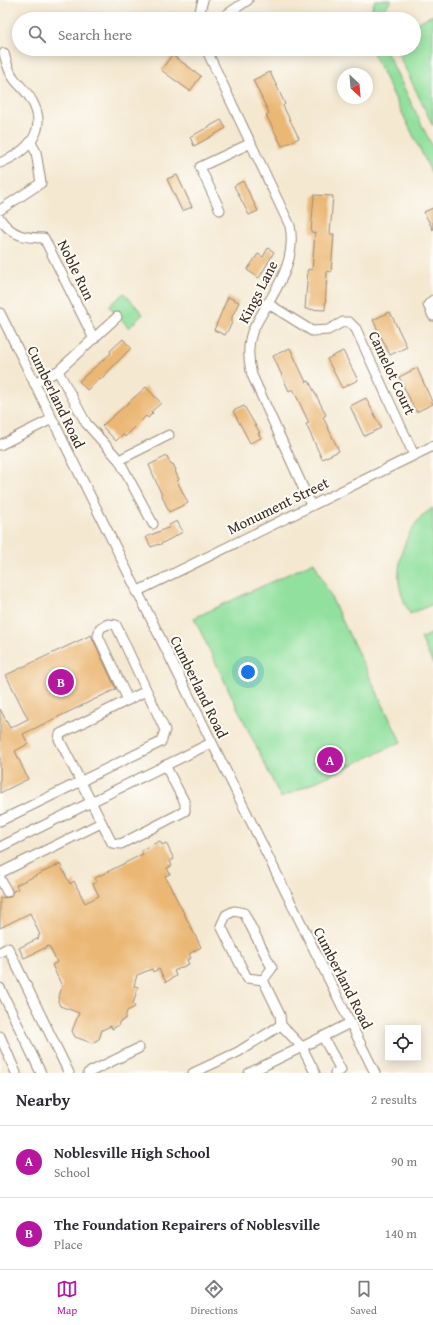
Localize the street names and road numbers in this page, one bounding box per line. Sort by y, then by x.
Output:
street label: Noble Run [53,236,100,304]
street label: Kings Lane [233,257,282,327]
street label: Camelot Court [364,327,421,419]
street label: Cumberland Road [22,342,90,452]
street label: Monument Street [223,472,333,539]
street label: Cumberland Road [165,632,233,742]
street label: Cumberland Road [309,923,378,1032]

